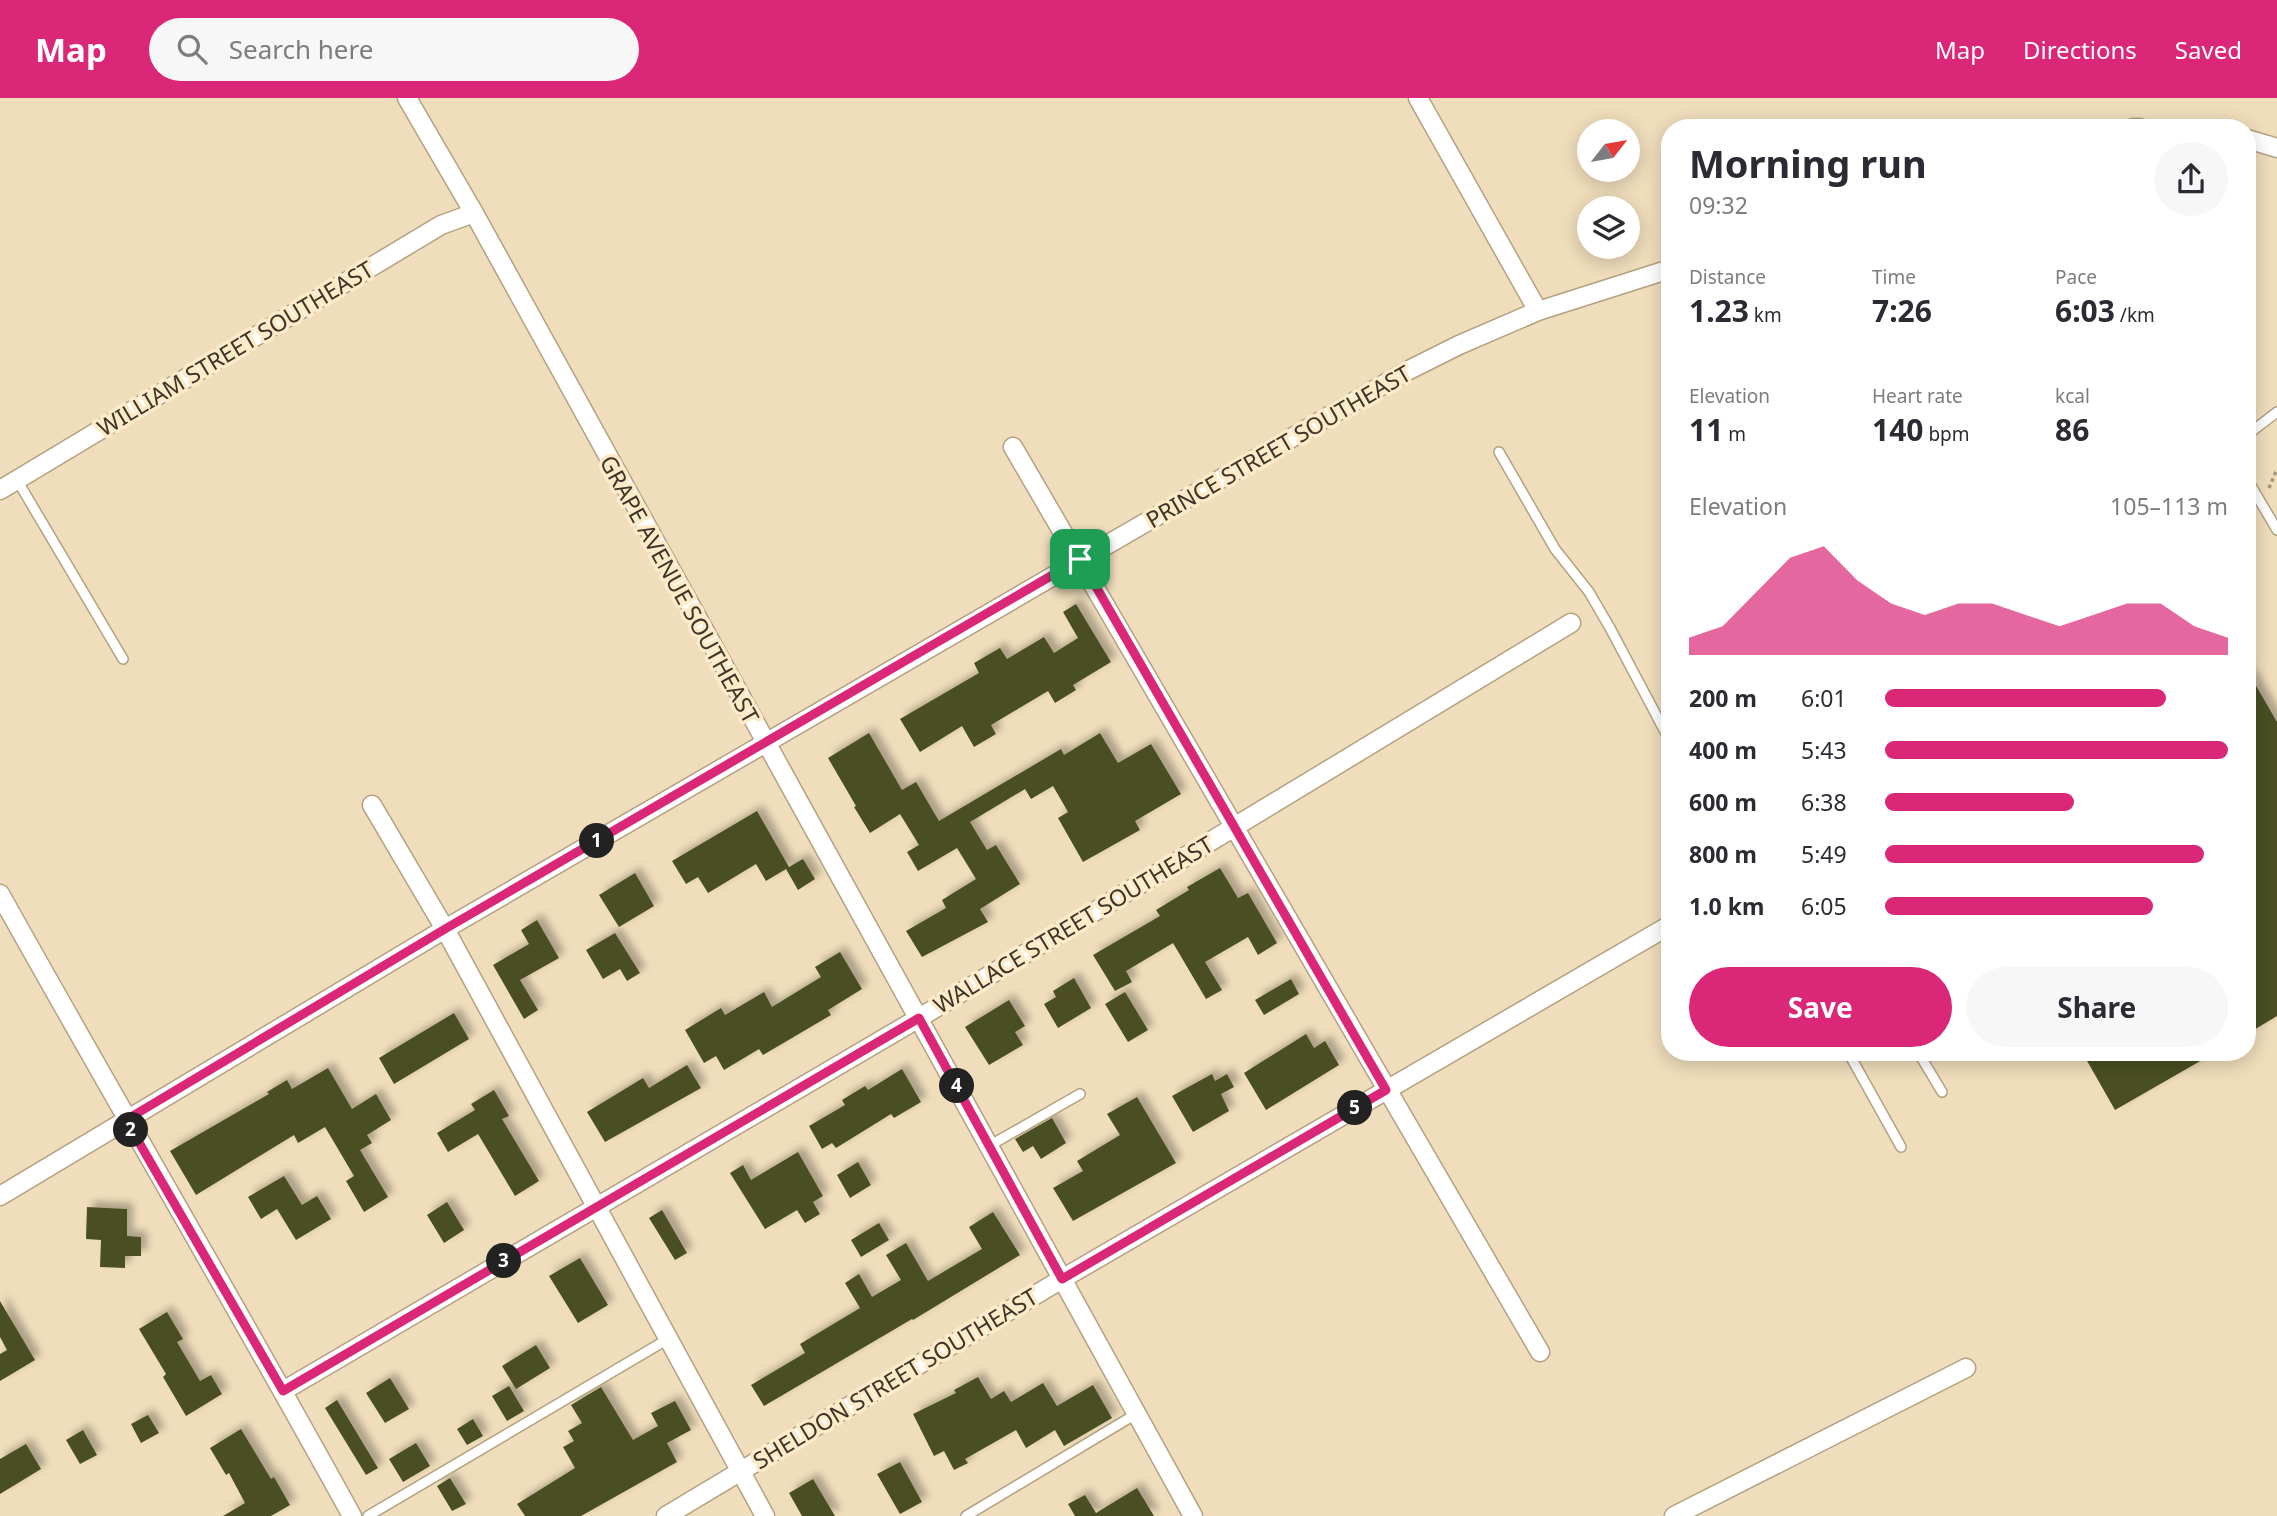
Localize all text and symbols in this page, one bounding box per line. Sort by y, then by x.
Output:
search box [149,18,639,81]
text: Map [35,27,107,72]
icon: search [173,30,211,68]
text: Search here [229,31,373,67]
text: Map [1935,33,1985,66]
text: Directions [2023,33,2137,66]
text: Saved [2175,33,2242,66]
north arrow [1577,119,1640,182]
map controls [1577,119,1640,259]
text: Morning run [1689,137,1927,189]
button: share [2154,142,2228,216]
text: 09:32 [1689,189,1748,221]
button: layers [1577,196,1640,259]
street label: WILLIAM STREET SOUTHEAST [91,253,379,443]
text: Distance [1689,264,1766,290]
text: Time [1872,264,1916,290]
text: Pace [2055,264,2097,290]
text: 1.23 [1689,290,1749,331]
text: 7:26 [1872,290,1932,331]
text: 6:03 [2055,290,2115,331]
text: km [1749,302,1782,328]
text: /km [2115,302,2155,328]
street label: PRINCE STREET SOUTHEAST [1140,357,1417,535]
text: Elevation [1689,383,1770,409]
text: Heart rate [1872,383,1963,409]
text: kcal [2055,383,2090,409]
text: 11 [1689,409,1723,450]
text: 140 [1872,409,1923,450]
text: 86 [2055,409,2089,450]
text: m [1723,421,1746,447]
text: bpm [1923,421,1970,447]
street label: GRAPE AVENUE SOUTHEAST [593,449,767,729]
text: Elevation [1689,490,1787,522]
text: 105–113 m [2110,490,2228,522]
pin [1050,529,1110,589]
icon: arrive [1061,540,1099,578]
text: 200 m [1689,682,1757,714]
text: 6:01 [1801,682,1847,714]
text: 400 m [1689,734,1757,766]
text: 5:43 [1801,734,1847,766]
text: 600 m [1689,786,1757,818]
text: 6:38 [1801,786,1847,818]
pin: 1 [580,824,614,858]
text: 1 [591,827,602,853]
street label: WALLACE STREET SOUTHEAST [927,828,1219,1020]
text: 800 m [1689,838,1757,870]
text: 5:49 [1801,838,1847,870]
text: 1.0 km [1689,890,1764,922]
text: 6:05 [1801,890,1847,922]
button: Save [1689,967,1952,1047]
button: Share [1966,967,2228,1047]
pin: 4 [940,1068,974,1104]
text: 4 [951,1072,962,1098]
pin: 5 [1338,1090,1372,1126]
text: 5 [1349,1094,1360,1120]
pin: 2 [114,1112,148,1148]
text: 2 [125,1116,136,1142]
pin: 3 [486,1244,522,1278]
text: 3 [498,1247,509,1273]
street label: SHELDON STREET SOUTHEAST [747,1280,1044,1476]

